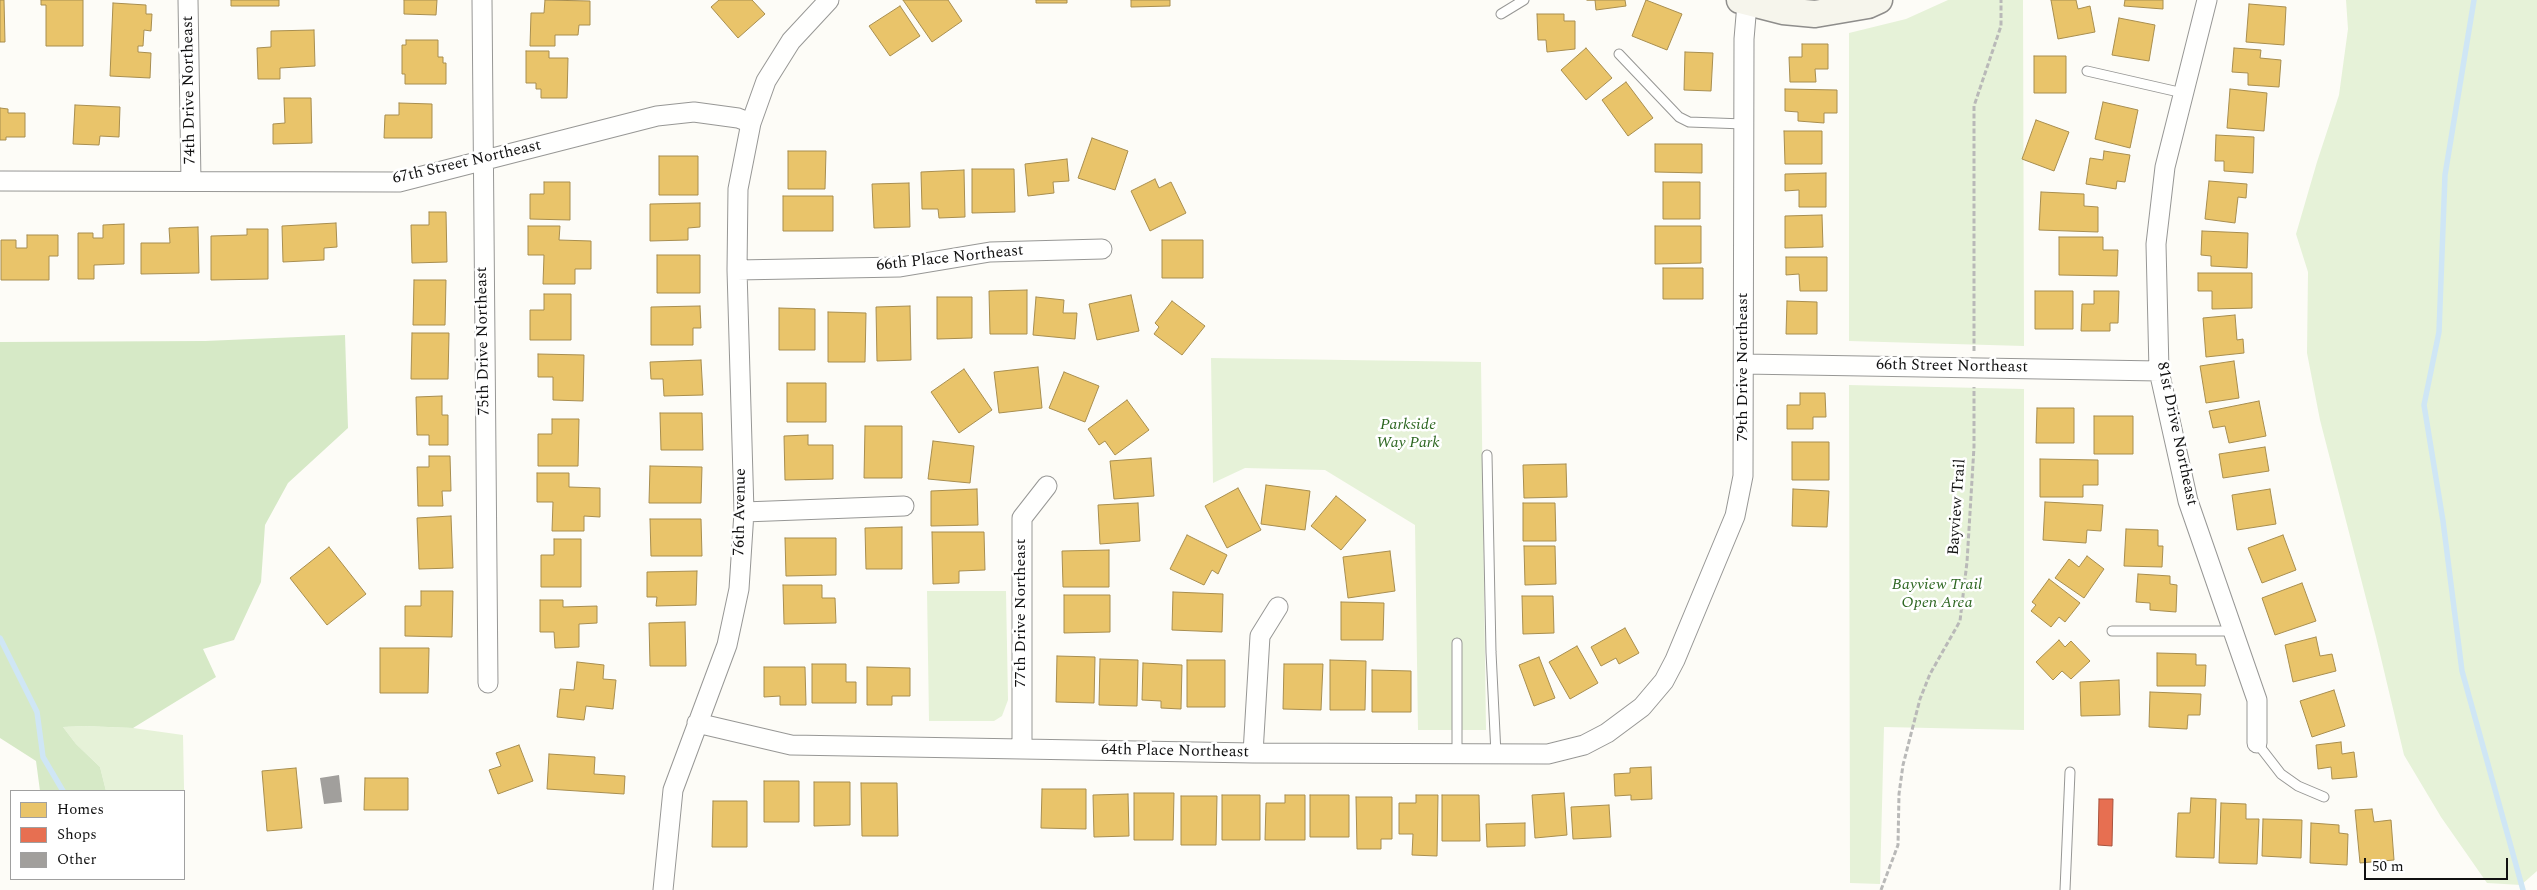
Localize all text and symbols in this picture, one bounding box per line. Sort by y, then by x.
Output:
street label: 74th Drive Northeast [179,15,201,165]
street label: 67th Street Northeast [391,137,543,189]
street label: 66th Place Northeast [875,242,1025,276]
street label: 75th Drive Northeast [473,266,495,416]
street label: 79th Drive Northeast [1734,293,1754,441]
street label: 66th Street Northeast [1876,356,2028,378]
street label: 81st Drive Northeast [2151,360,2201,508]
park label: Parkside Way Park [1376,416,1440,454]
street label: Bayview Trail [1945,458,1971,556]
street label: 76th Avenue [731,468,751,556]
street label: 77th Drive Northeast [1012,539,1032,687]
park label: Bayview Trail Open Area [1892,576,1982,614]
street label: 64th Place Northeast [1101,741,1249,763]
legend [10,790,185,880]
text: Homes [57,798,104,821]
text: Shops [57,823,97,846]
text: Other [57,848,96,871]
scale bar [2367,848,2511,880]
text: 50 m [2372,855,2404,878]

